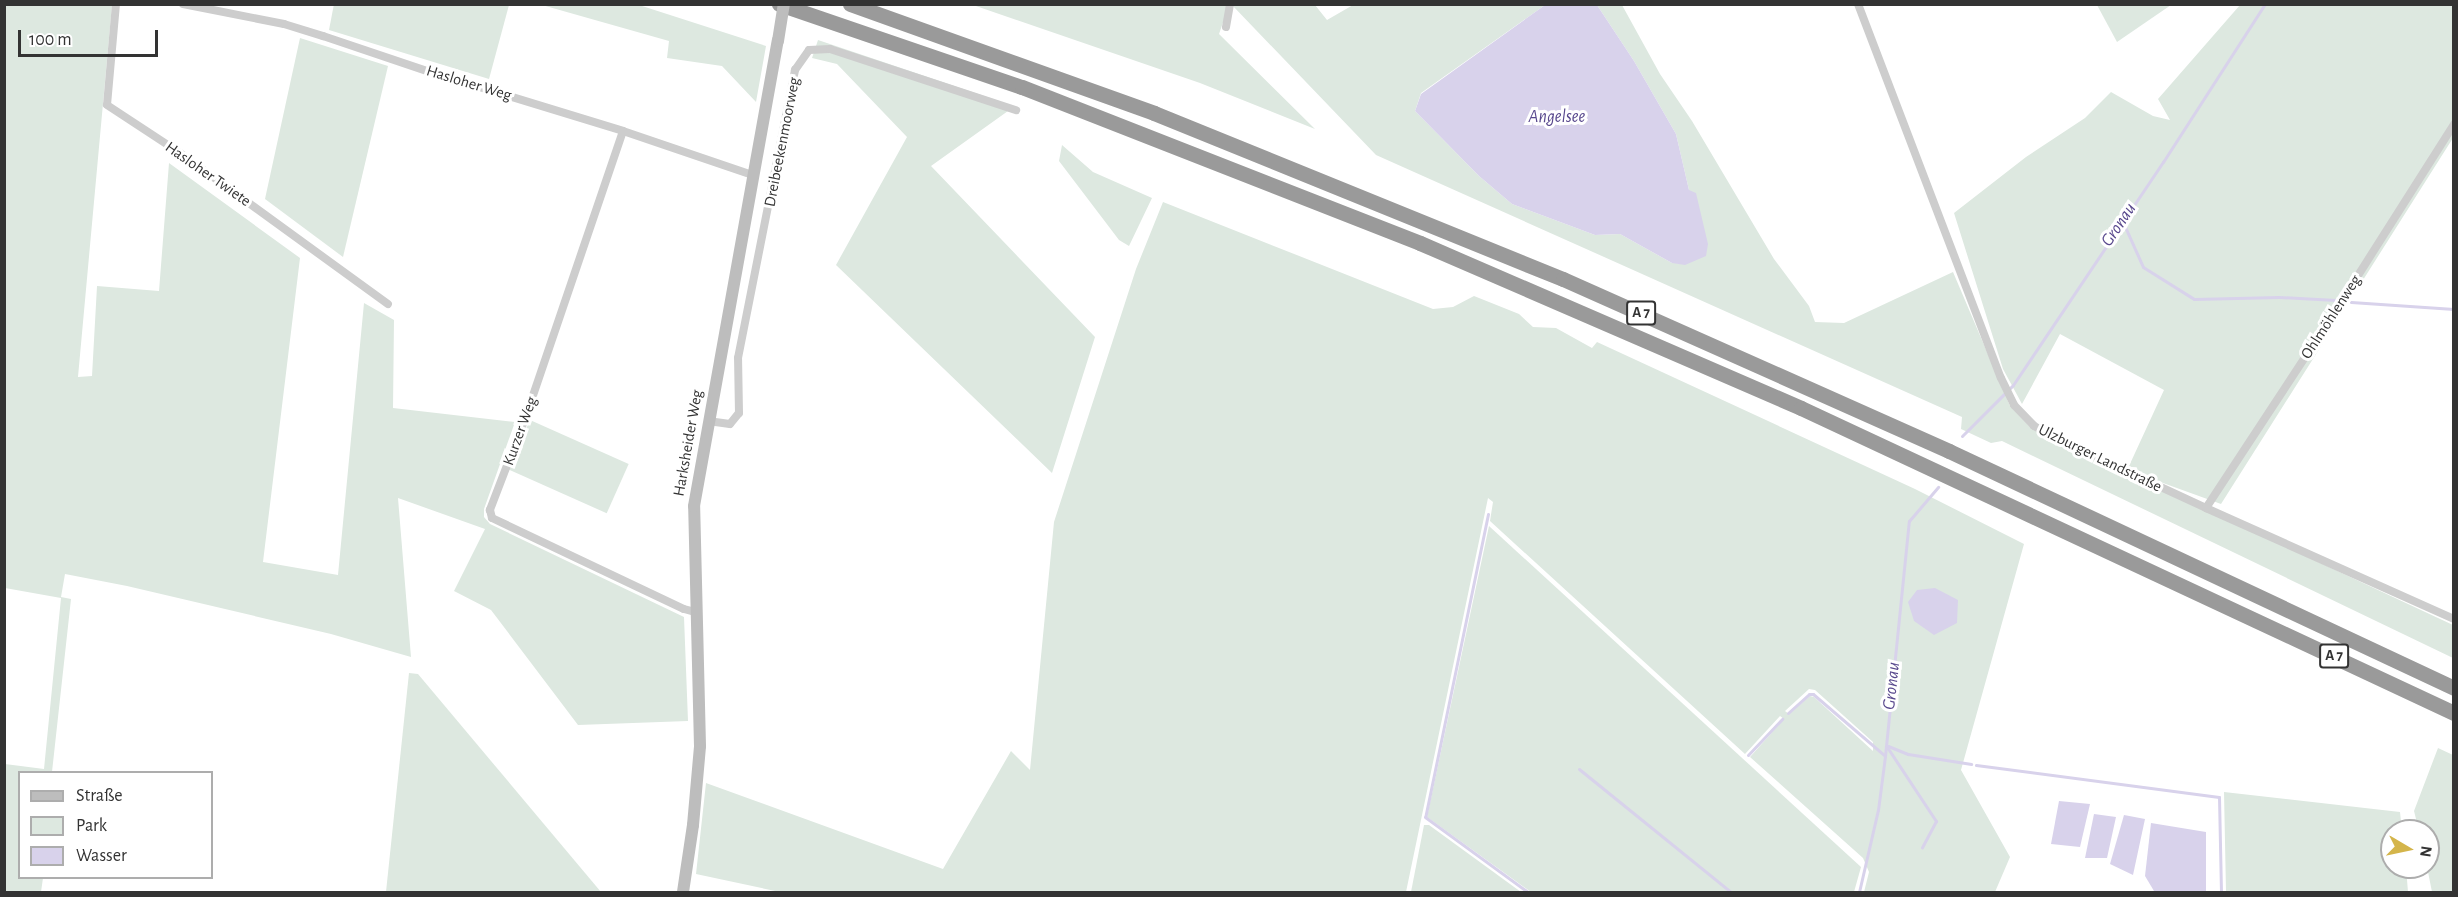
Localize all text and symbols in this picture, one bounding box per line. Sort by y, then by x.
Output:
scale bar [21,18,160,56]
text: 100 m [29,31,72,49]
street label: Hasloher Weg [424,61,514,105]
street label: Dreibeekenmoorweg [760,76,804,208]
water label: Angelsee [1529,106,1585,128]
street label: Hasloher Twiete [161,137,255,211]
water label: Gronau [2097,199,2141,251]
street label: Ohlmöhlenweg [2297,271,2365,363]
road number: A 7 [1626,301,1656,325]
street label: Harksheider Weg [669,388,707,498]
street label: Kurzer Weg [499,394,541,468]
street label: Ulzburger Landstraße [2035,420,2165,496]
road number: A 7 [2319,644,2349,668]
water label: Gronau [1879,661,1905,711]
legend [18,771,213,879]
text: Straße [76,787,122,805]
text: Park [76,817,107,835]
north arrow [2380,819,2440,879]
text: N [2417,845,2435,858]
text: Wasser [76,847,127,865]

